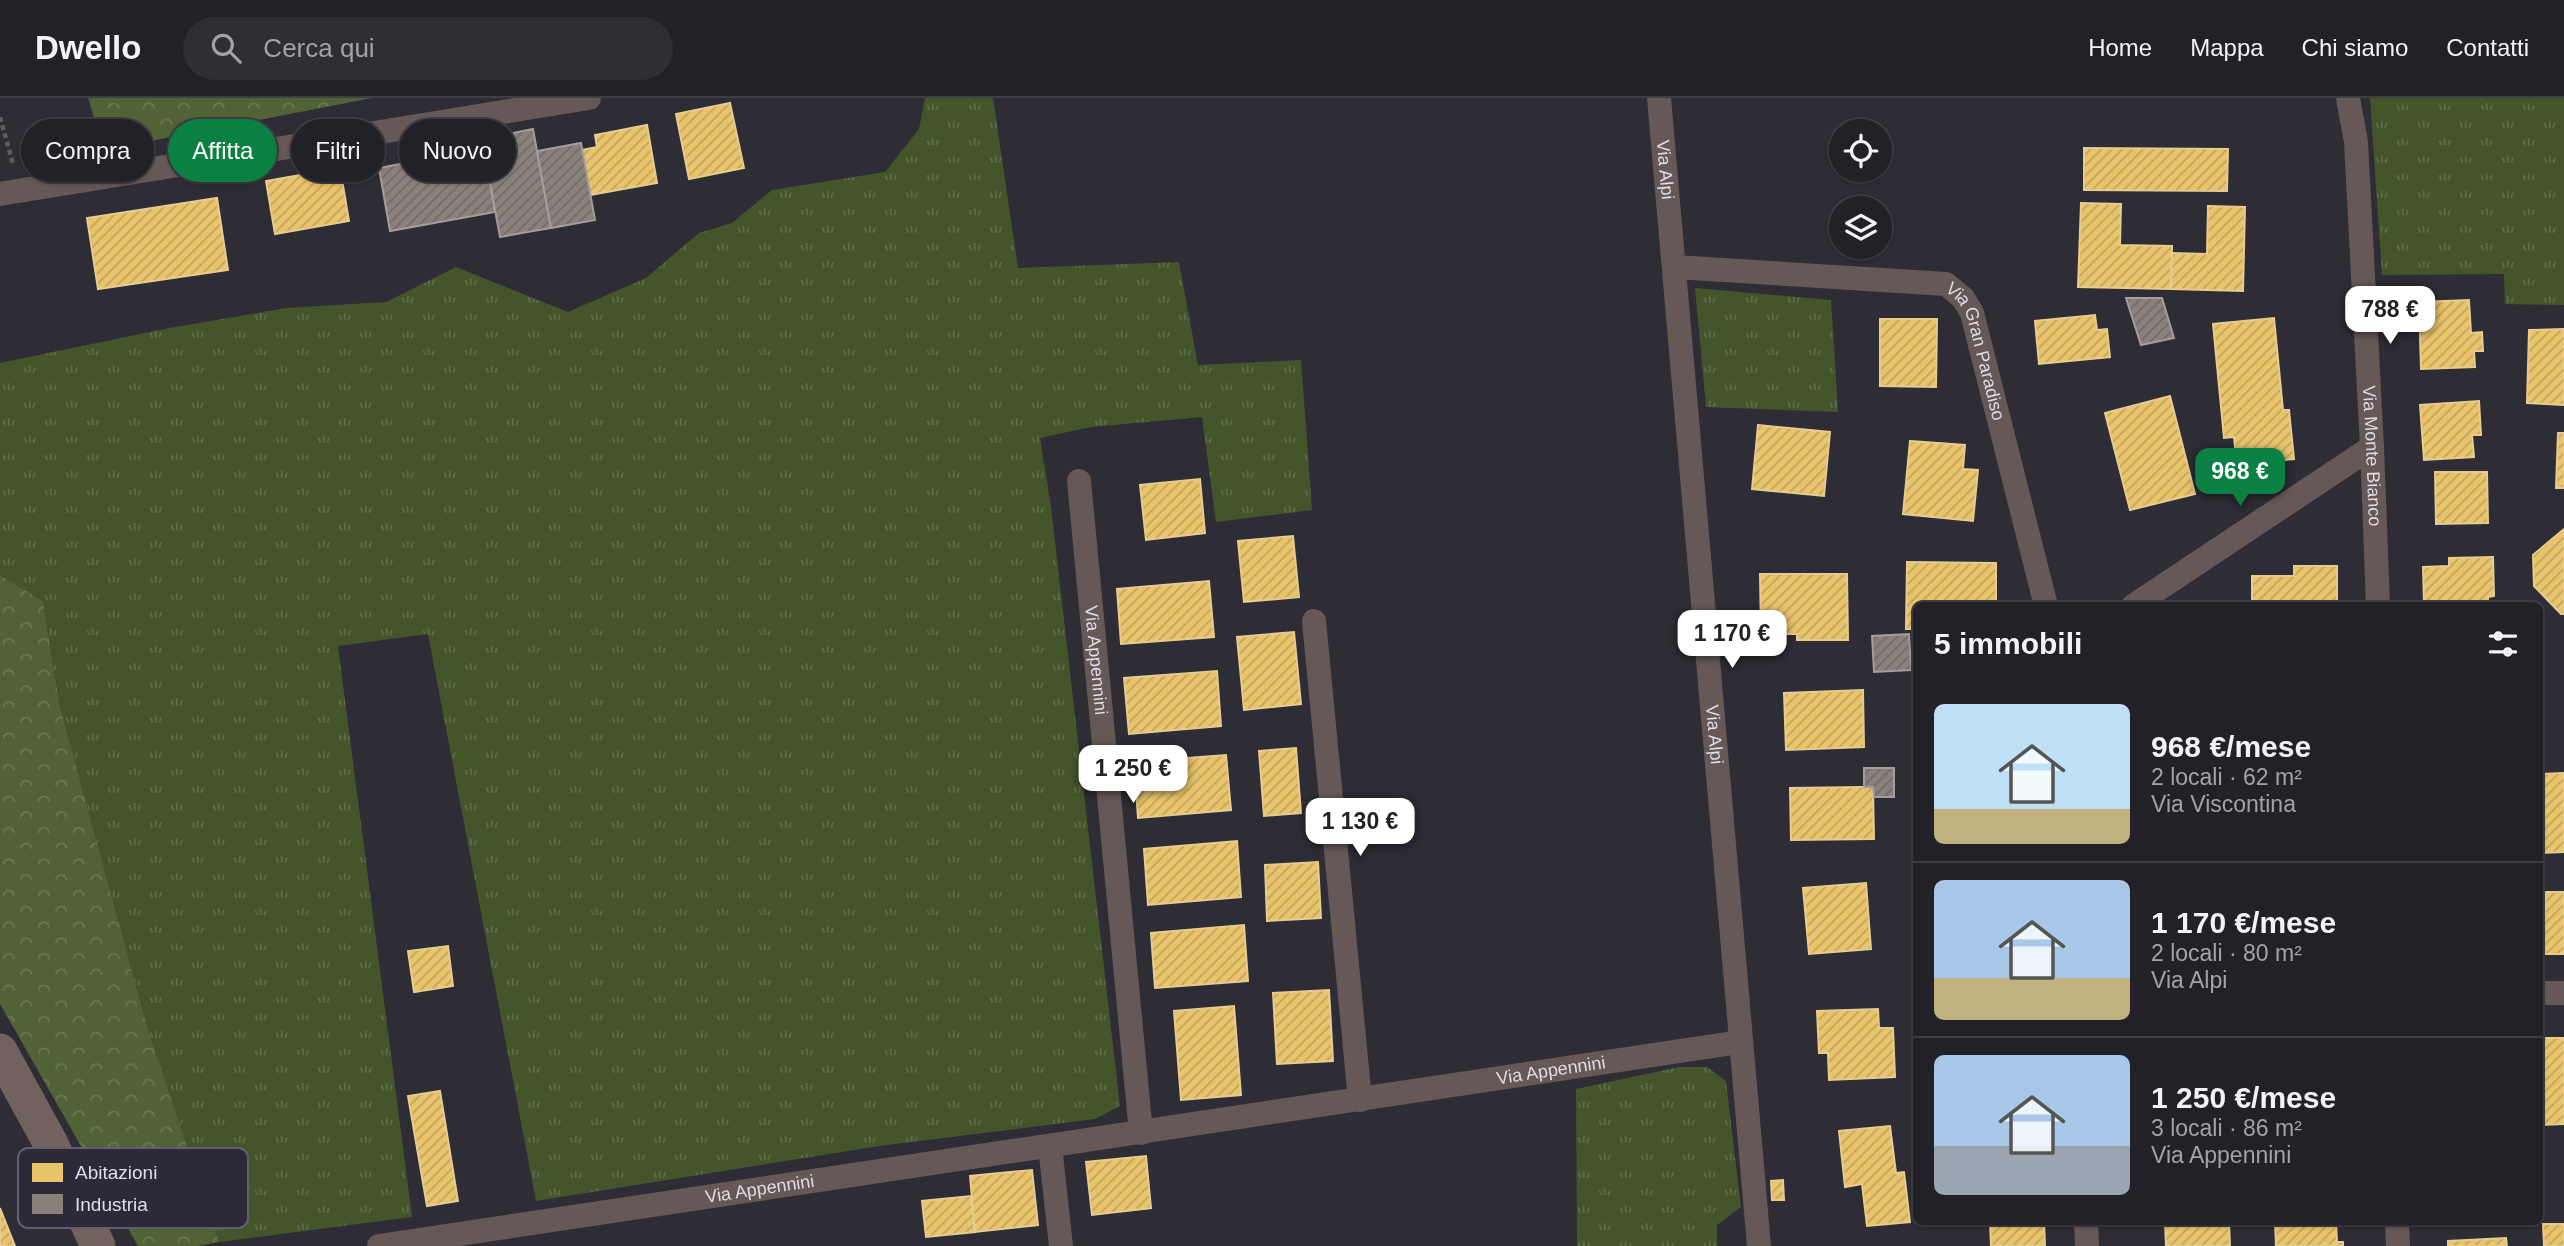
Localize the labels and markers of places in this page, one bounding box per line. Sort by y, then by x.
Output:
pin: 788 € [2341,286,2439,346]
pin: 968 € [2191,448,2289,508]
pin: 1 170 € [1667,610,1797,670]
pin: 1 250 € [1068,746,1198,805]
pin: 1 130 € [1295,798,1425,858]

